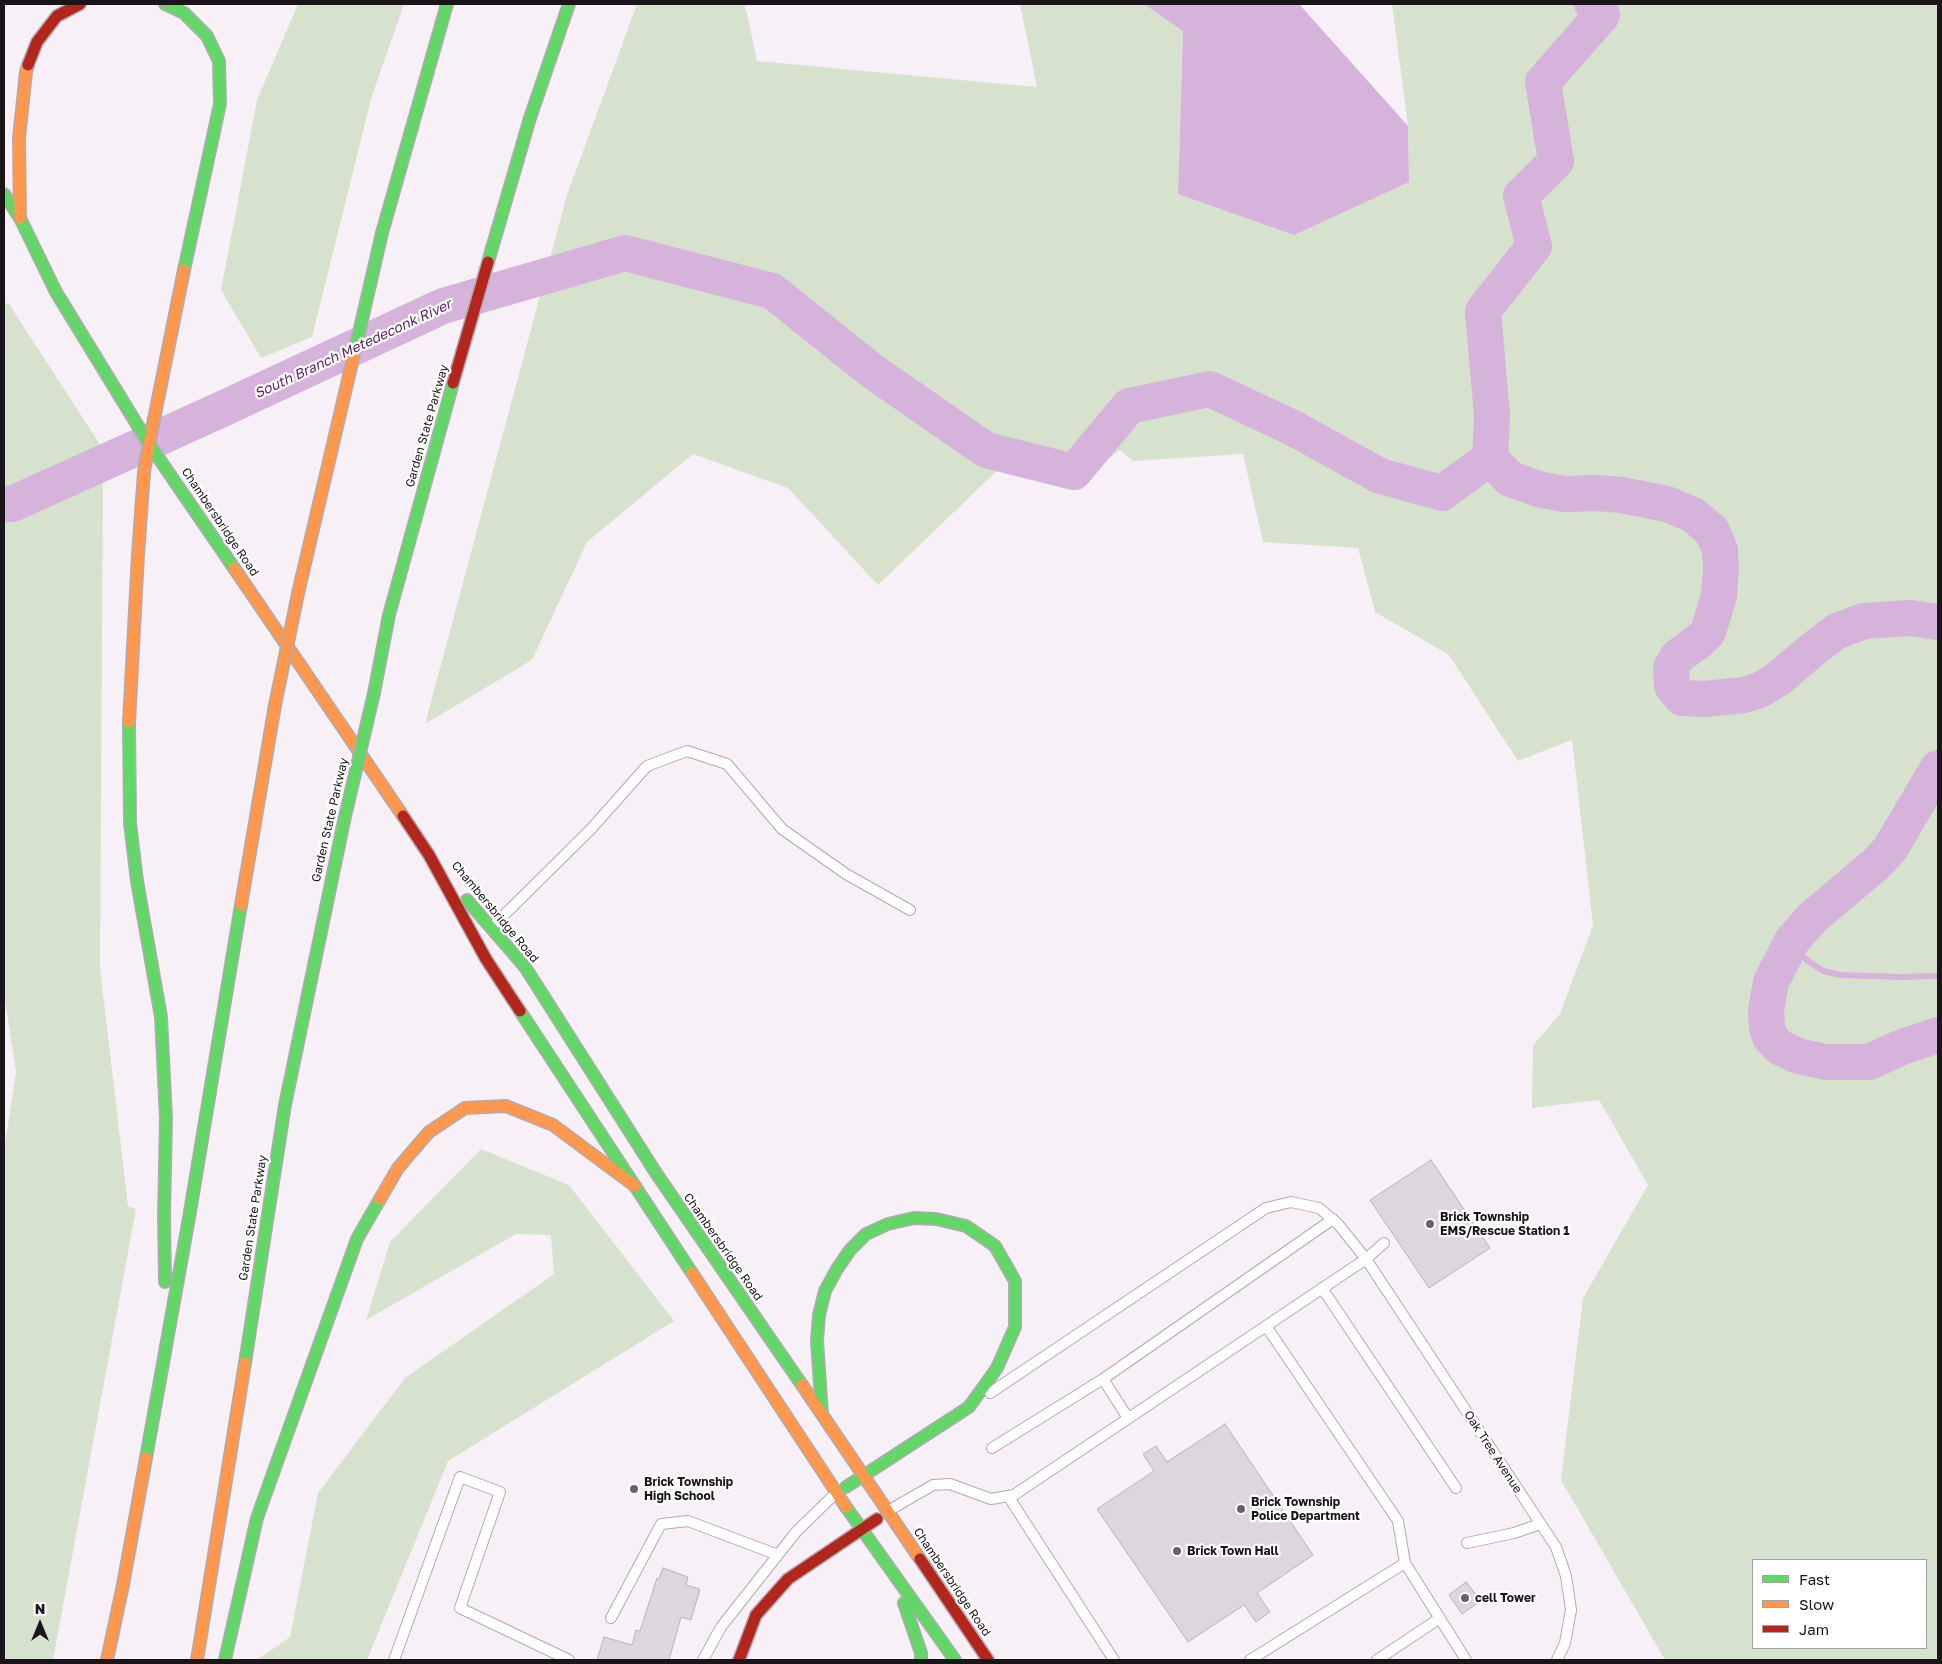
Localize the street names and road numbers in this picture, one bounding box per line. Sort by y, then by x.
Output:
street label: Garden State Parkway [403,363,451,489]
street label: Chambersbridge Road [178,465,262,579]
street label: Garden State Parkway [309,756,351,884]
street label: Chambersbridge Road [448,858,542,966]
street label: Garden State Parkway [236,1154,270,1282]
street label: Chambersbridge Road [680,1191,766,1303]
street label: Oak Tree Avenue [1461,1408,1525,1496]
street label: Chambersbridge Road [910,1525,994,1639]

